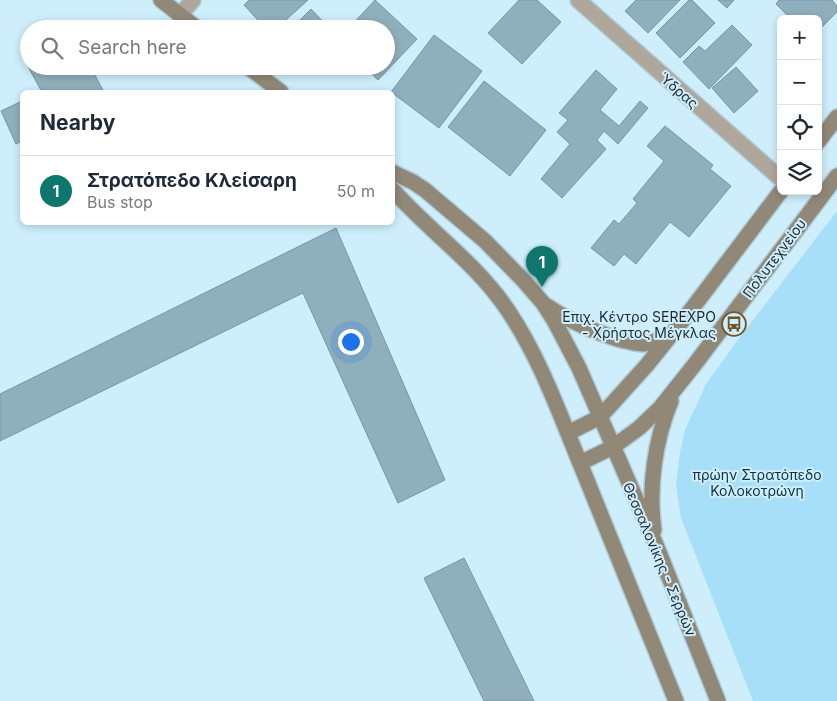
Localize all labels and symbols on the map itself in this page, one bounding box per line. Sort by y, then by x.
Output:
street label: Ύδρας [656,68,702,112]
street label: Πολυτεχνείου [739,215,809,301]
pin: 1 [526,246,558,287]
place label: Επιχ. Κέντρο SEREXPO - Χρήστος Μέγκλας [562,308,716,341]
bus stop icon: Επιχ. Κέντρο SEREXPO - Χρήστος Μέγκλας [721,311,747,337]
your location [338,329,364,355]
park label: πρώην Στρατόπεδο Κολοκοτρώνη [692,466,822,499]
street label: Θεσσαλονίκης - Σερρών [620,480,700,638]

